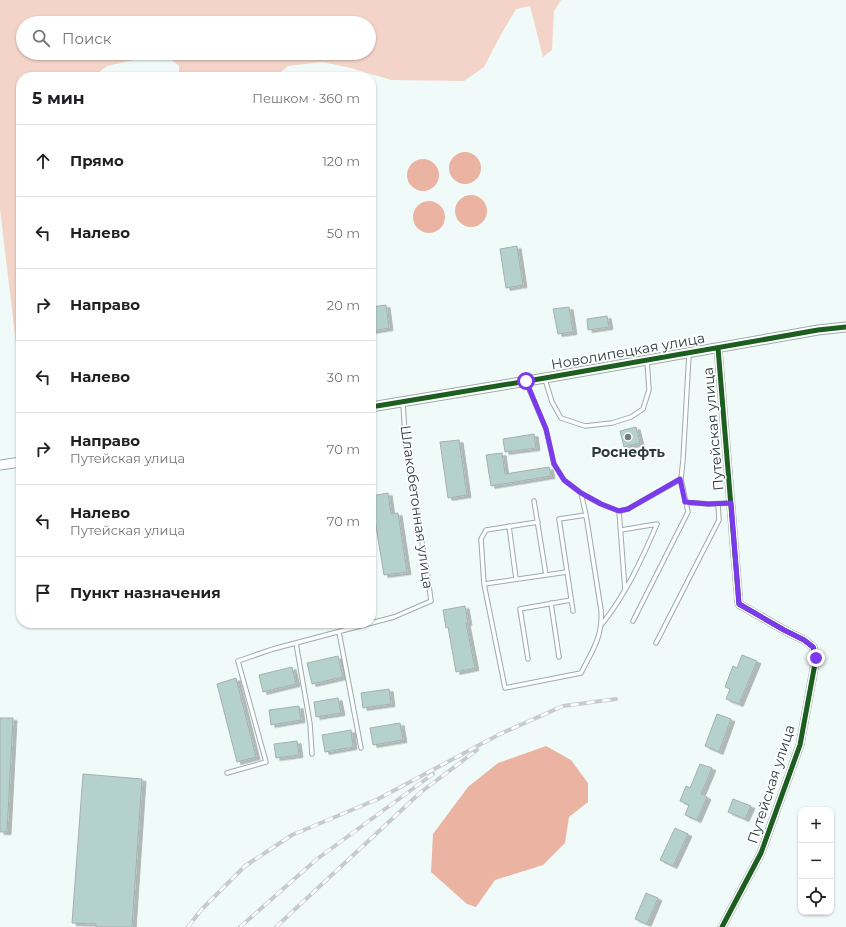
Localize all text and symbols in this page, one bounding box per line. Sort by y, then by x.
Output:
search box [16,16,376,60]
icon: search [30,27,52,49]
text: Поиск [62,29,111,48]
text: 5 мин [32,88,85,108]
text: Пешком · 360 m [252,90,360,106]
icon: ahead [32,150,54,172]
text: Прямо [70,151,124,170]
text: 120 m [322,153,360,169]
icon: left [32,222,54,244]
text: Налево [70,223,130,242]
text: 50 m [327,225,360,241]
icon: right [32,294,54,316]
text: Направо [70,295,140,314]
text: 20 m [327,297,360,313]
street label: Новолипецкая улица [550,329,706,373]
icon: left [32,366,54,388]
text: Налево [70,367,130,386]
street label: Путейская улица [699,367,727,491]
text: 30 m [327,369,360,385]
route start [517,372,535,390]
street label: Шлакобетонная улица [397,424,437,590]
text: Направо [70,431,140,450]
marker: Роснефть [623,432,633,442]
icon: right [32,438,54,460]
text: 70 m [327,441,360,457]
place label: Роснефть [591,443,665,461]
text: Путейская улица [70,450,185,466]
text: Налево [70,503,130,522]
icon: left [32,510,54,532]
text: 70 m [327,513,360,529]
text: Путейская улица [70,522,185,538]
icon: arrive [32,582,54,604]
text: Пункт назначения [70,583,221,602]
route end [807,649,825,667]
street label: Путейская улица [743,722,799,846]
map controls [798,807,834,915]
button: + [798,807,834,843]
button: − [798,843,834,879]
button: locate [798,879,834,915]

